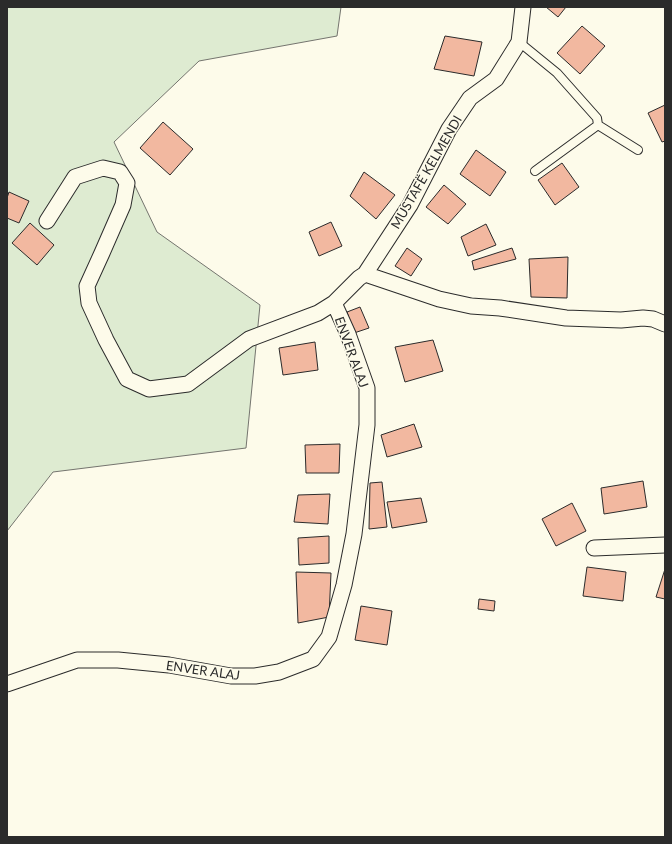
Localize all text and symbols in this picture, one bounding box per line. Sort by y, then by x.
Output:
street label: MUSTAFË KELMENDI [387,112,465,232]
street label: ENVER ALAJ [332,314,372,390]
street label: ENVER ALAJ [165,657,241,683]

